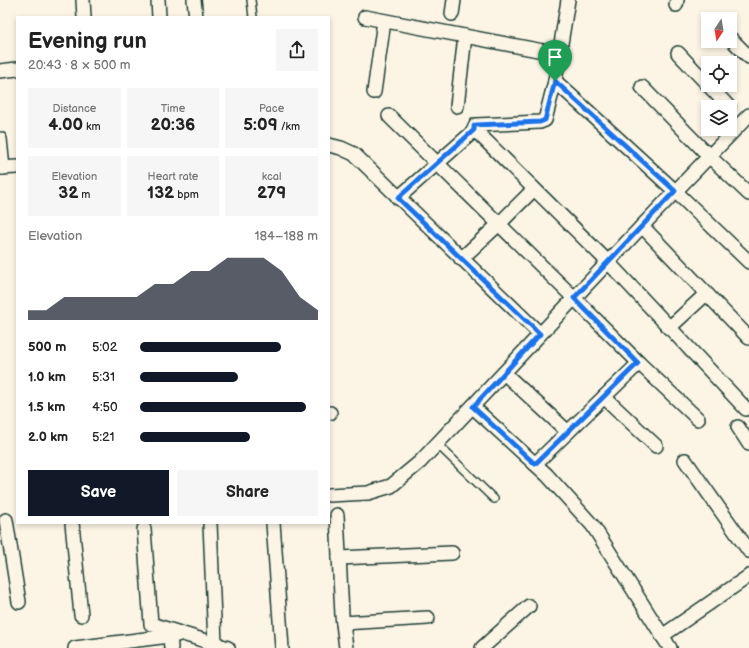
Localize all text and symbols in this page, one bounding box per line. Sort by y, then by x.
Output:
north arrow [701,12,737,48]
map controls [701,12,737,136]
text: Evening run [28,28,147,55]
button: share [276,29,318,71]
pin [538,40,572,81]
icon: arrive [544,46,566,68]
button: locate [701,56,737,92]
text: 20:43 · 8 × 500 m [28,57,131,73]
button: layers [701,100,737,136]
text: Distance [52,102,96,115]
text: Time [161,102,185,115]
text: Pace [259,102,284,115]
text: 4.00 [48,115,83,135]
text: 20:36 [151,115,195,135]
text: 5:09 [243,115,278,135]
text: km [83,120,101,133]
text: /km [278,120,300,133]
text: Elevation [51,170,97,183]
text: Heart rate [148,170,198,183]
text: kcal [262,170,282,183]
text: 32 [58,183,78,203]
text: 132 [147,183,174,203]
text: 279 [257,183,286,203]
text: m [78,188,90,201]
text: bpm [174,188,199,201]
text: Elevation [28,228,82,244]
text: 184–188 m [254,228,318,244]
text: 500 m [28,339,66,355]
text: 5:02 [92,339,117,355]
text: 1.0 km [28,369,66,385]
text: 5:31 [92,369,115,385]
text: 1.5 km [28,399,65,415]
text: 4:50 [92,399,118,415]
text: 2.0 km [28,429,68,445]
text: 5:21 [92,429,115,445]
button: Save [28,470,169,516]
button: Share [177,470,318,516]

